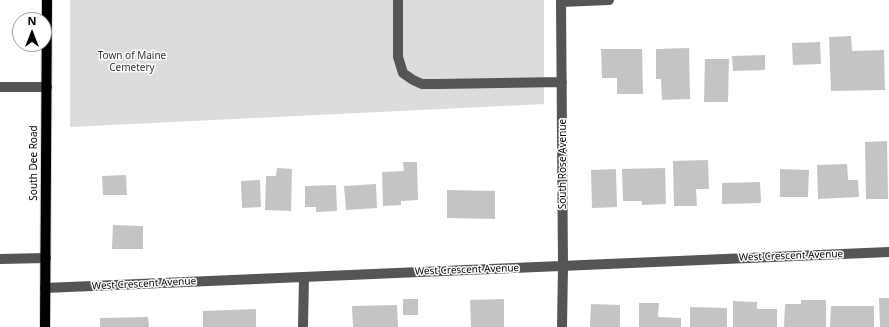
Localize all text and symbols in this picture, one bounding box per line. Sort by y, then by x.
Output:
north arrow [12,12,52,52]
text: N [28,13,36,28]
park label: Town of Maine Cemetery [98,50,166,74]
street label: South Rose Avenue [557,119,569,209]
street label: South Dee Road [28,125,40,201]
street label: West Crescent Avenue [739,248,843,264]
street label: West Crescent Avenue [415,262,519,278]
street label: West Crescent Avenue [92,275,196,293]

